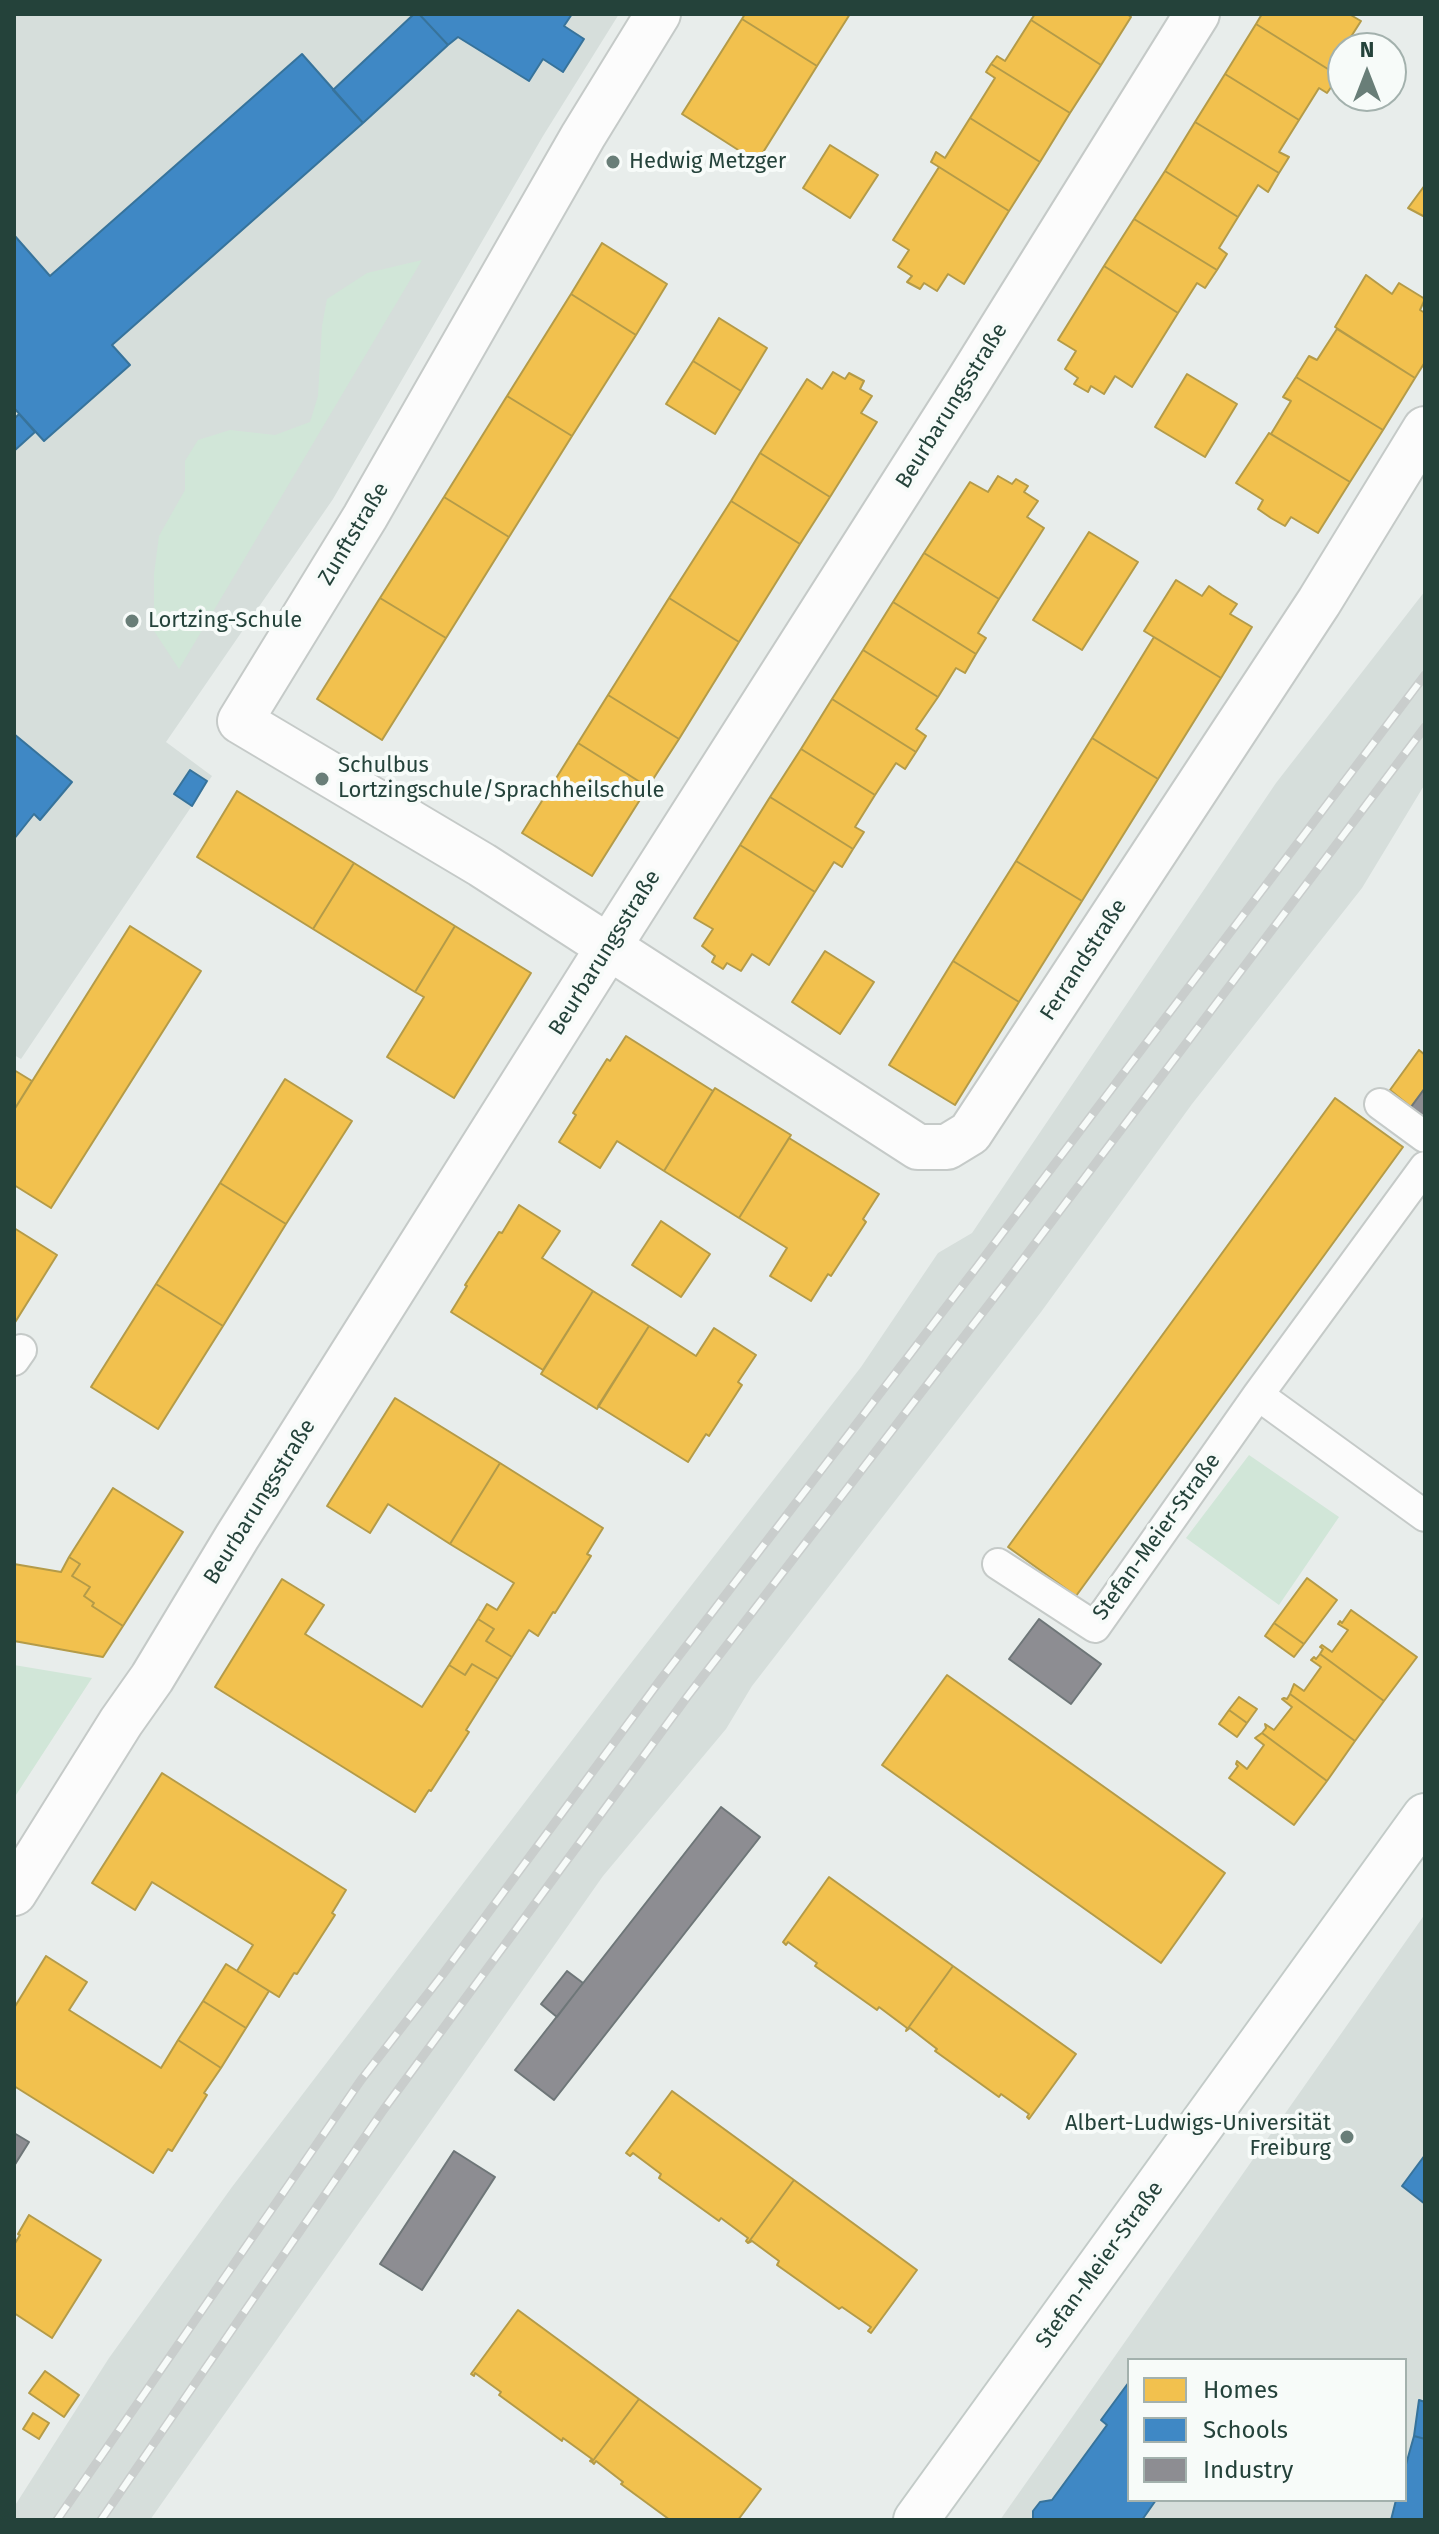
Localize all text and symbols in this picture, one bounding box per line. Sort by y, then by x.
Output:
north arrow [1327,32,1407,112]
text: N [1360,36,1374,63]
place label: Hedwig Metzger [629,149,786,175]
marker: Hedwig Metzger [604,153,622,171]
street label: Beurbarungsstraße [890,318,1014,494]
street label: Zunftstraße [313,478,395,590]
place label: Lortzing-Schule [148,608,302,634]
marker: Lortzing-Schule [123,612,141,630]
place label: Schulbus Lortzingschule/Sprachheilschule [338,753,664,804]
marker: Schulbus Lortzingschule/Sprachheilschule [313,770,331,788]
street label: Beurbarungsstraße [543,865,667,1041]
street label: Ferrandstraße [1035,894,1133,1026]
street label: Beurbarungsstraße [198,1414,322,1590]
street label: Stefan-Meier-Straße [1088,1448,1226,1626]
place label: Albert-Ludwigs-Universität Freiburg [1065,2111,1331,2162]
marker: Albert-Ludwigs-Universität Freiburg [1338,2128,1356,2146]
street label: Stefan-Meier-Straße [1031,2176,1169,2354]
legend [1127,2358,1407,2502]
text: Homes [1203,2376,1278,2404]
text: Schools [1203,2416,1288,2444]
text: Industry [1203,2456,1293,2484]

